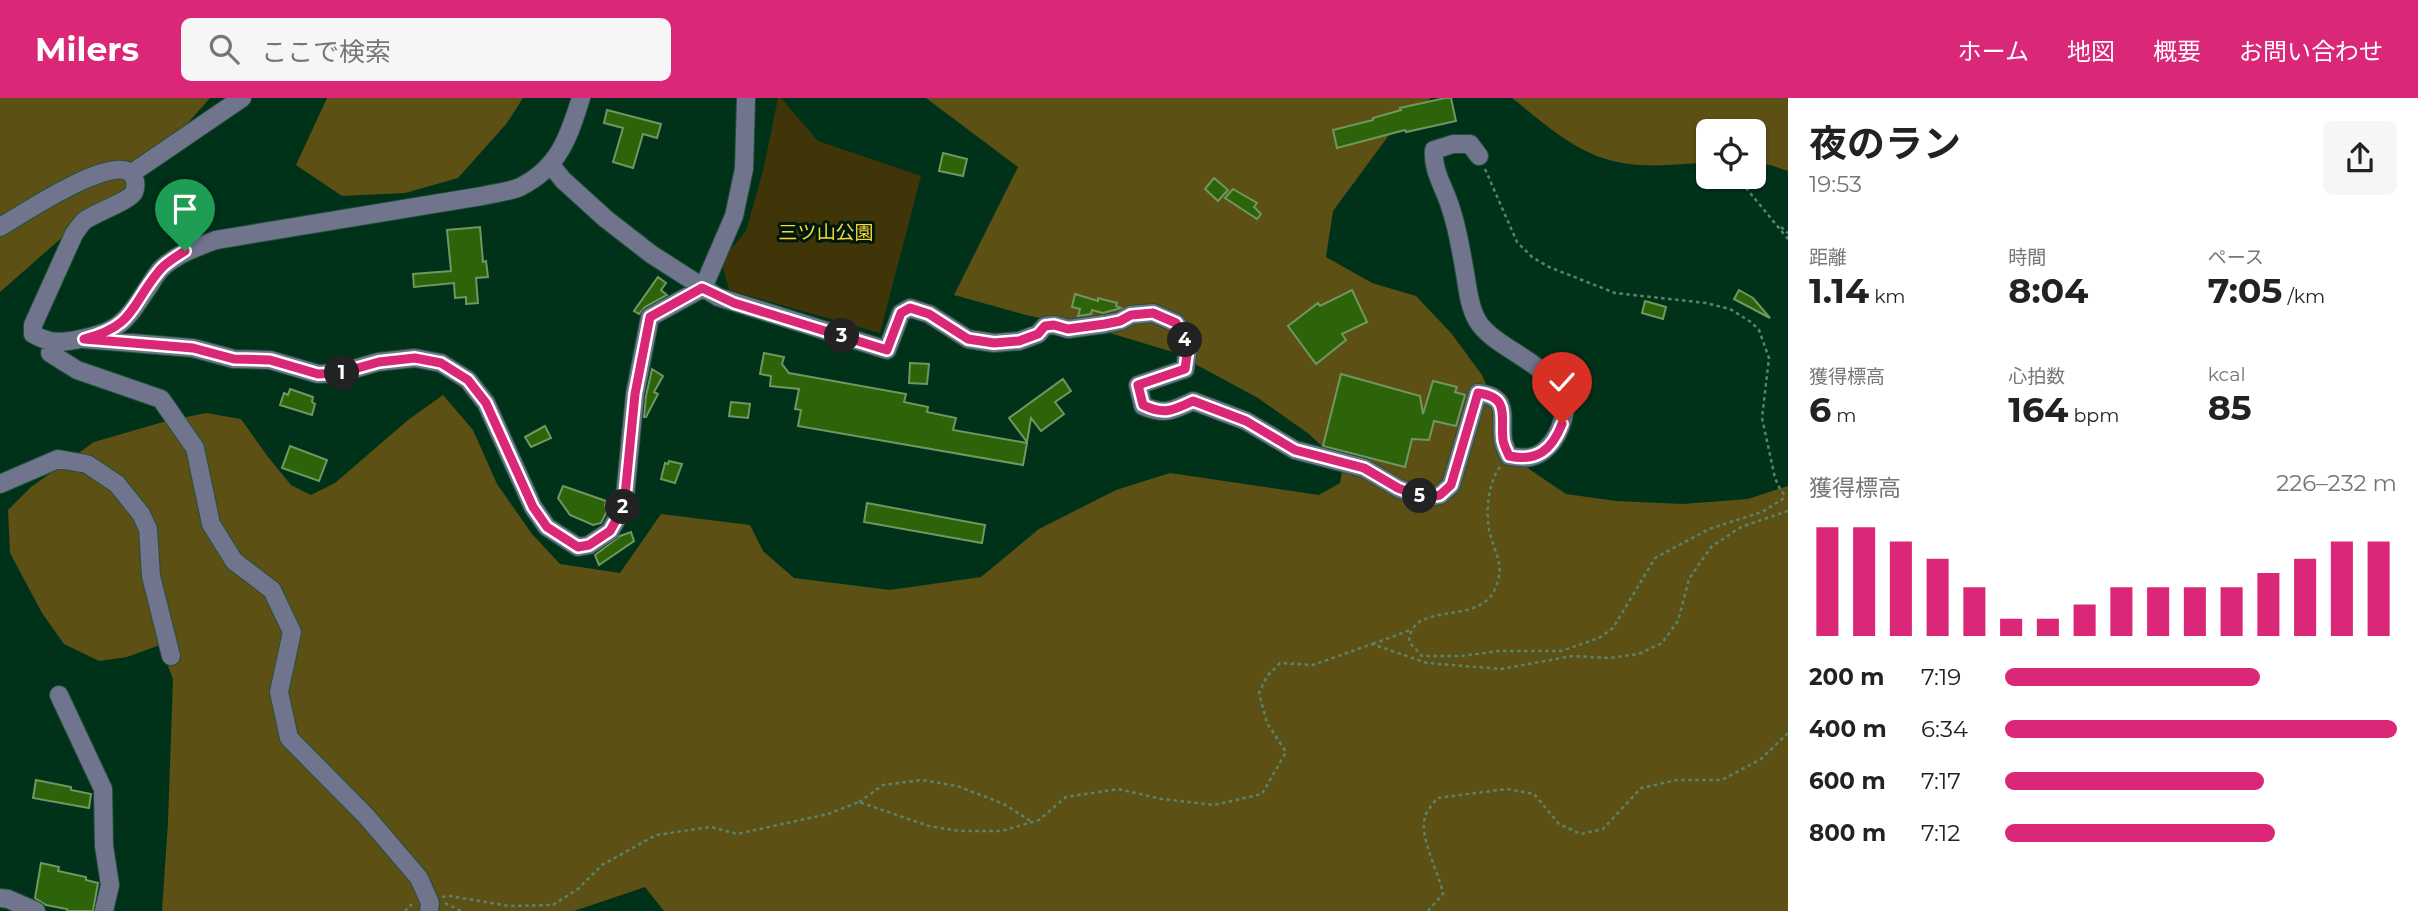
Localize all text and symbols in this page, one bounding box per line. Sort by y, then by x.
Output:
search box [181,18,671,81]
text: Milers [35,29,139,69]
icon: search [205,30,243,68]
text: ここで検索 [261,36,391,68]
text: ホーム [1958,37,2029,66]
text: 地図 [2067,37,2115,66]
text: 概要 [2153,37,2201,66]
text: お問い合わせ [2239,37,2383,66]
map controls [1696,119,1766,189]
button: locate [1696,119,1766,189]
text: 夜のラン [1809,120,1961,167]
button: share [2323,121,2397,195]
text: 19:53 [1809,170,1862,198]
pin [155,179,215,251]
icon: arrive [166,190,204,228]
park label: 三ツ山公園 [778,221,874,244]
text: 距離 [1809,246,1847,269]
text: 時間 [2008,246,2046,269]
text: ペース [2208,246,2264,269]
text: 1.14 [1809,269,1869,312]
text: 8:04 [2008,269,2088,312]
text: 7:05 [2208,269,2282,312]
text: km [1869,285,1906,308]
text: /km [2282,285,2325,308]
pin: 3 [824,318,860,354]
pin: 4 [1168,322,1202,358]
text: 3 [836,324,847,347]
text: 4 [1178,328,1191,351]
pin [1532,352,1592,424]
pin: 1 [324,356,360,390]
text: 1 [338,361,345,384]
icon: check [1543,363,1581,401]
text: kcal [2208,363,2246,386]
text: 獲得標高 [1809,365,1885,388]
text: 心拍数 [2008,365,2065,388]
text: 85 [2208,386,2252,429]
text: 6 [1809,388,1831,431]
text: 164 [2008,388,2068,431]
text: m [1831,404,1856,427]
text: bpm [2068,404,2119,427]
text: 226–232 m [2276,469,2397,497]
text: 獲得標高 [1809,474,1901,502]
pin: 5 [1402,478,1438,514]
text: 5 [1414,484,1425,507]
pin: 2 [606,490,640,524]
text: 2 [617,495,628,518]
text: 200 m [1809,663,1884,691]
text: 7:19 [1921,663,1961,691]
text: 400 m [1809,715,1887,743]
text: 6:34 [1921,715,1968,743]
text: 600 m [1809,767,1886,795]
text: 7:17 [1921,767,1961,795]
text: 800 m [1809,819,1886,847]
text: 7:12 [1921,819,1960,847]

